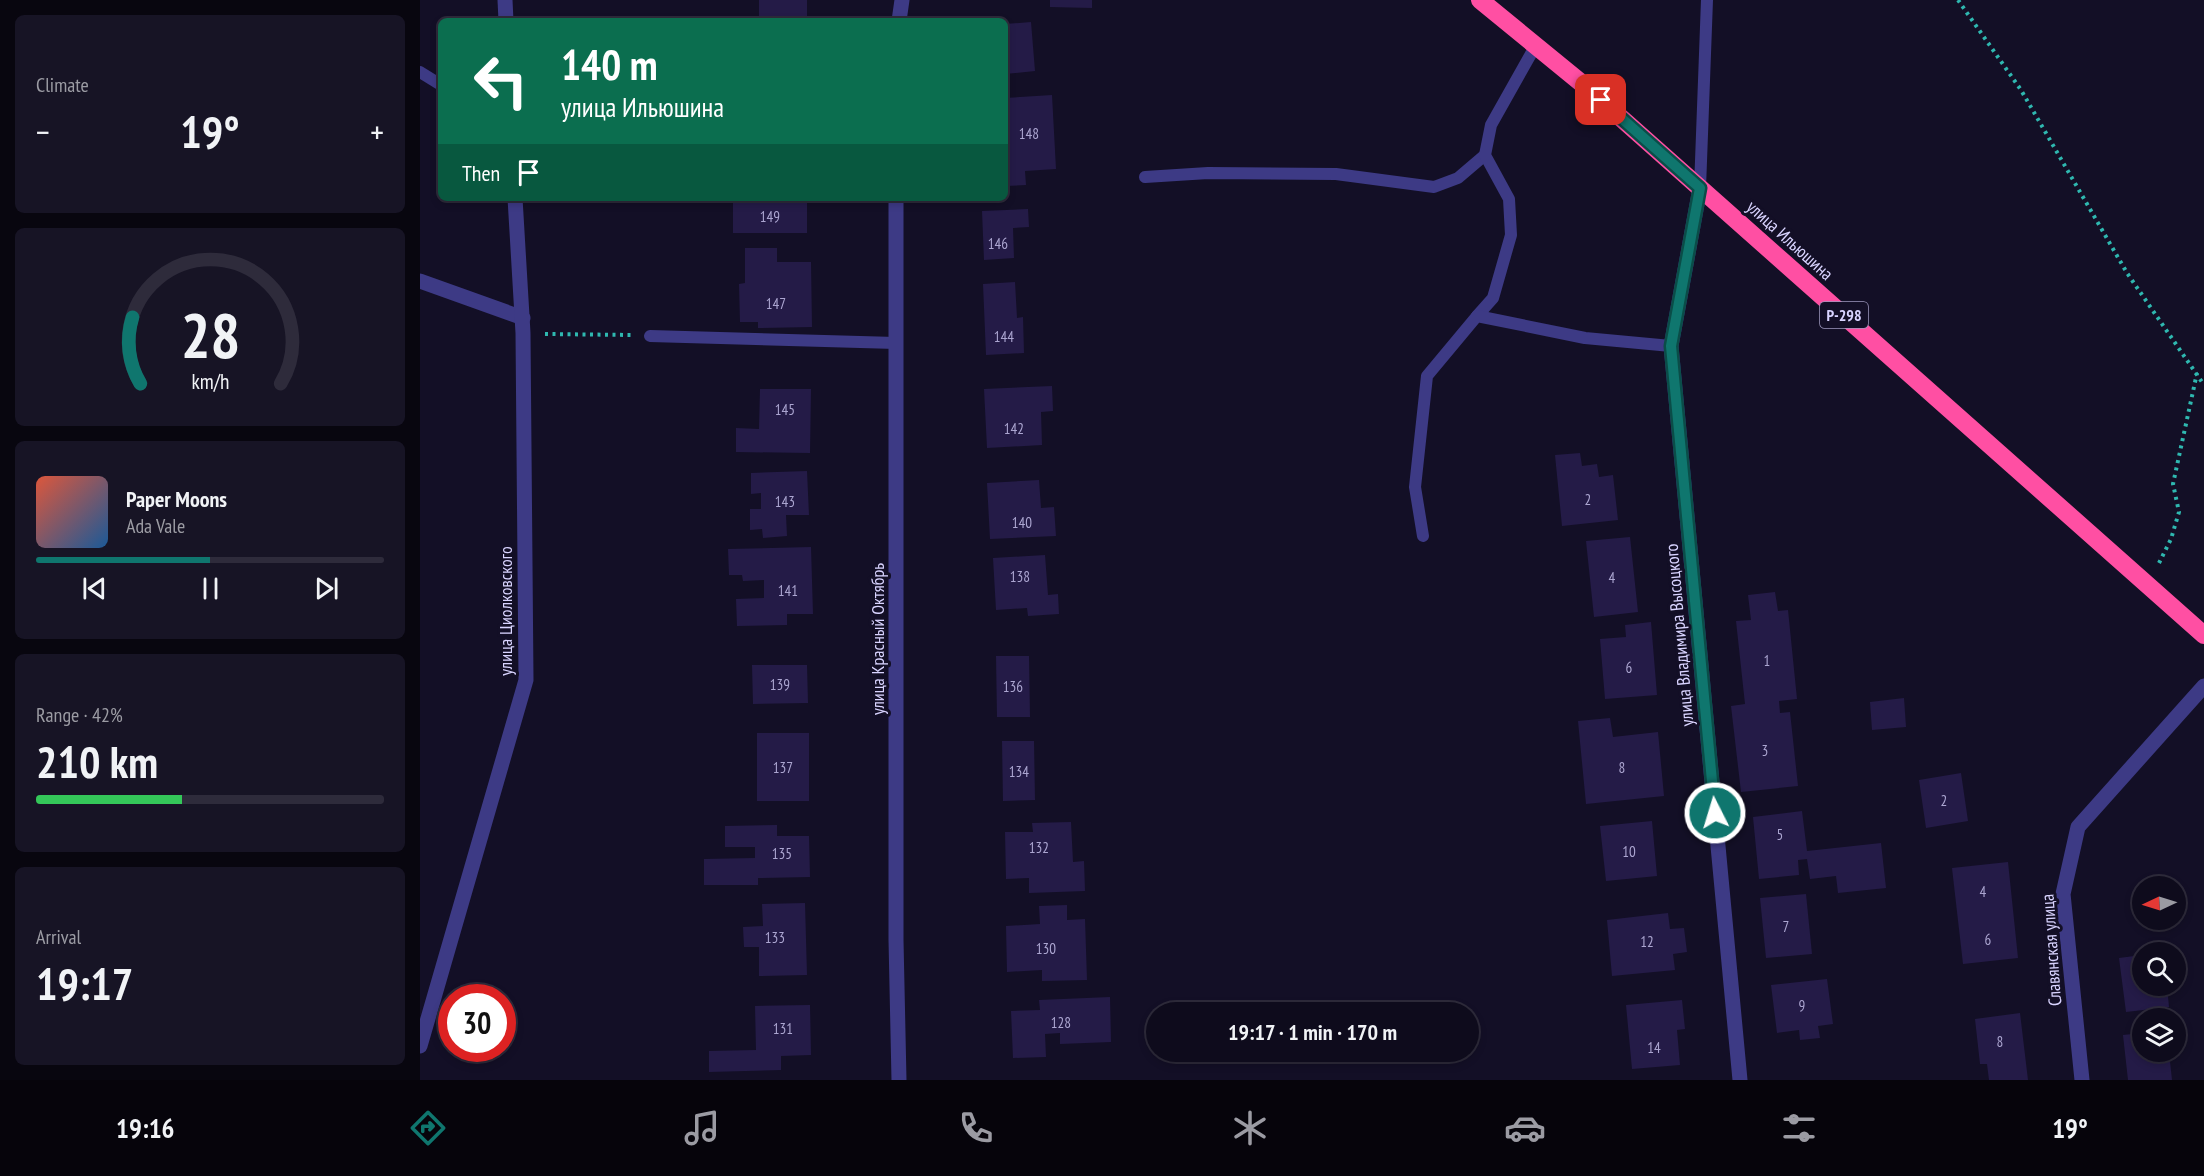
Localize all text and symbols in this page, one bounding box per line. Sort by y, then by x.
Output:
text: 140 m [561,37,658,92]
icon: left [462,42,540,120]
text: Climate [36,72,89,98]
pin [1575,74,1626,125]
icon: arrive [1584,83,1617,116]
text: улица Ильюшина [561,90,724,124]
text: 19° [180,102,240,160]
text: − [36,110,50,153]
text: + [370,110,384,153]
house number: 148 [1019,124,1039,143]
icon: arrive [512,156,545,189]
text: Then [462,159,500,187]
street label: улица Ильюшина [1742,195,1838,285]
house number: 149 [760,207,780,226]
house number: 146 [988,234,1008,253]
text: 28 [180,294,240,375]
house number: 147 [766,294,786,313]
road number: Р-298 [1820,302,1868,328]
house number: 144 [994,327,1014,346]
text: km/h [191,367,229,395]
house number: 145 [775,400,795,419]
house number: 142 [1004,419,1024,438]
text: Paper Moons [126,485,227,513]
house number: 2 [1585,490,1591,509]
house number: 143 [775,492,795,511]
text: Ada Vale [126,513,185,539]
house number: 140 [1012,513,1032,532]
street label: улица Владимира Высоцкого [1660,543,1698,727]
street label: улица Циолковского [494,546,517,676]
street label: улица Красный Октябрь [866,563,889,715]
house number: 138 [1010,567,1030,586]
house number: 4 [1609,568,1616,587]
icon: previous [78,572,111,605]
icon: pause [194,572,227,605]
icon: next [310,572,343,605]
house number: 141 [778,581,798,600]
house number: 1 [1764,651,1770,670]
house number: 6 [1626,658,1633,677]
house number: 139 [770,675,790,694]
house number: 136 [1003,677,1023,696]
text: Range · 42% [36,702,123,728]
text: 210 km [36,732,158,790]
house number: 3 [1762,741,1768,760]
house number: 137 [773,758,793,777]
house number: 8 [1619,758,1625,777]
house number: 134 [1009,762,1029,781]
position arrow [1683,781,1747,845]
house number: 2 [1941,791,1947,810]
house number: 5 [1777,825,1783,844]
house number: 132 [1029,838,1049,857]
house number: 10 [1622,842,1636,861]
house number: 135 [772,844,792,863]
north arrow [2132,876,2186,930]
map controls [2132,876,2186,1062]
house number: 4 [1980,882,1987,901]
street label: Славянская улица [2036,893,2066,1007]
house number: 7 [1783,917,1789,936]
text: Arrival [36,924,81,950]
house number: 133 [765,928,785,947]
house number: 6 [1985,930,1992,949]
house number: 12 [1640,932,1654,951]
house number: 130 [1036,939,1056,958]
button: search [2132,942,2186,996]
text: 19:17 [36,954,133,1012]
speed limit sign: 30 [438,984,516,1062]
house number: 9 [1799,996,1805,1015]
button: layers [2132,1008,2186,1062]
house number: 128 [1051,1013,1071,1032]
text: 19:17 · 1 min · 170 m [1228,1018,1397,1046]
house number: 131 [773,1019,793,1038]
house number: 8 [1997,1032,2003,1051]
house number: 14 [1647,1038,1661,1057]
icon: directions [407,1107,449,1149]
icon: music [681,1107,723,1149]
icon: phone [955,1107,997,1149]
icon: climate [1229,1107,1271,1149]
icon: car [1504,1107,1546,1149]
icon: filters [1778,1107,1820,1149]
text: 19:16 [116,1111,175,1145]
text: 19° [2052,1111,2088,1145]

